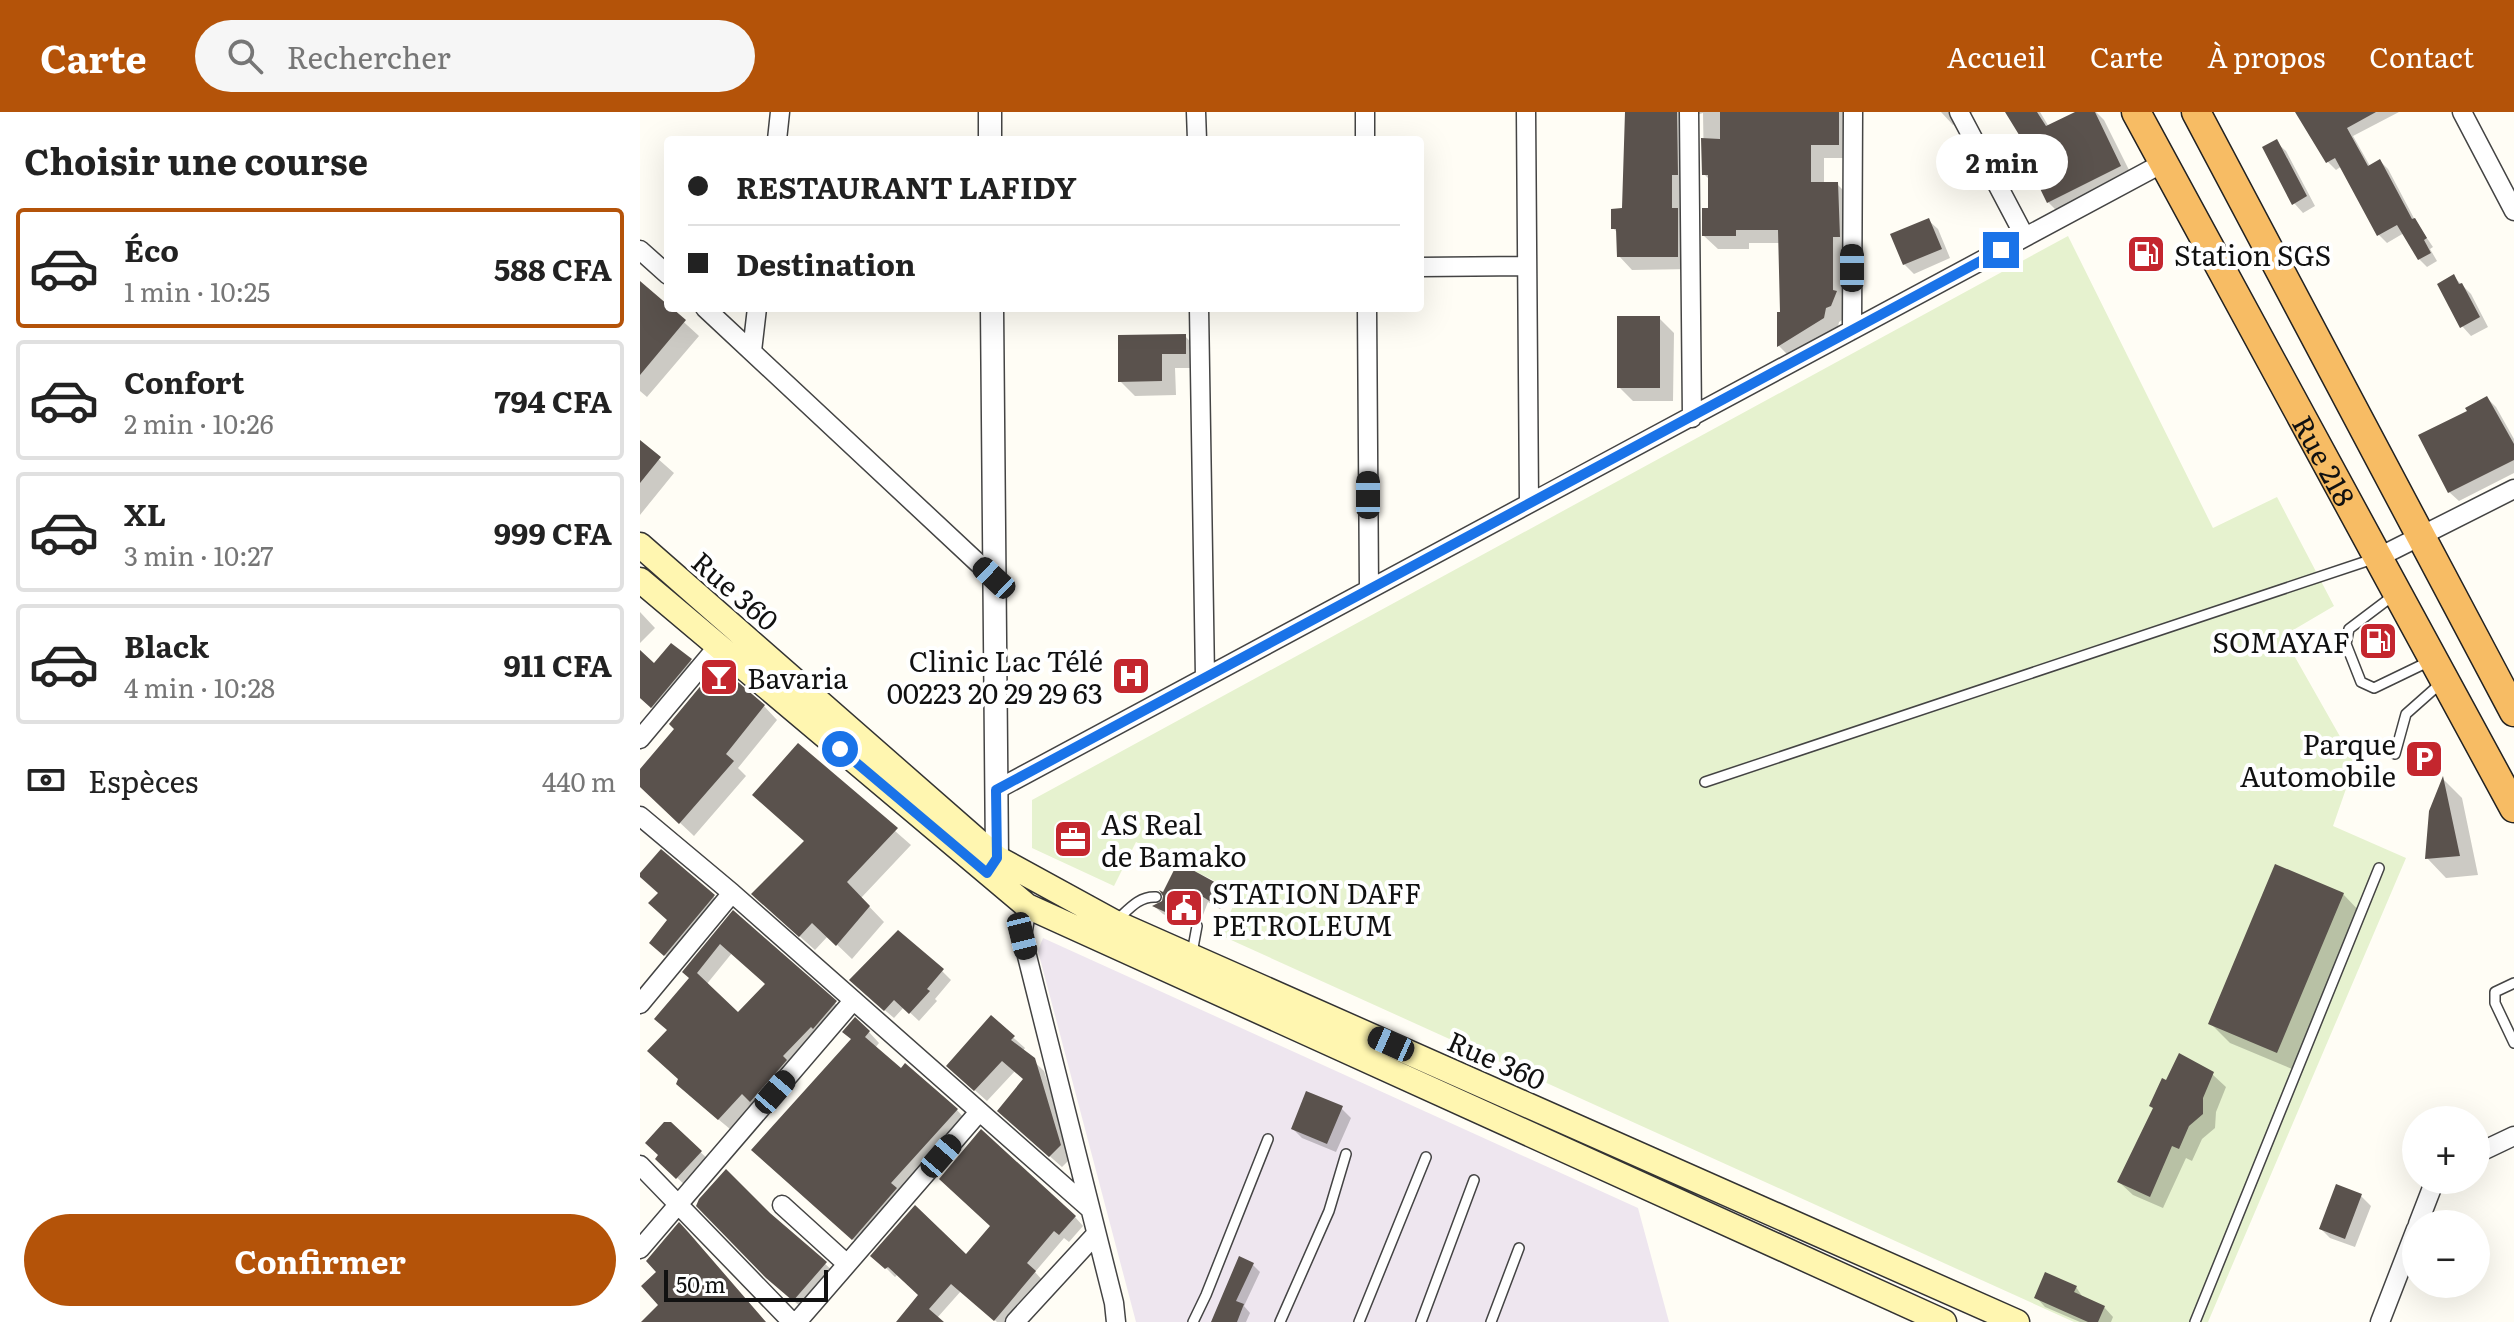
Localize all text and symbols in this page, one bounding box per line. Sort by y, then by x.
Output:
search box [195,20,755,92]
text: Carte [40,28,147,85]
icon: search [223,34,267,78]
text: Rechercher [287,34,451,78]
text: Accueil [1947,35,2046,77]
text: Carte [2090,35,2163,77]
text: À propos [2207,35,2325,77]
text: Contact [2369,35,2474,77]
text: Choisir une course [24,133,368,186]
callout: 2 min [1935,134,2067,190]
text: 2 min [1966,142,2038,181]
text: RESTAURANT LAFIDY [736,164,1077,208]
text: Éco [124,227,179,271]
icon: car [28,232,100,304]
route end [1983,232,2019,268]
fuel station icon: Station SGS [2125,233,2167,275]
place label: Station SGS [2174,233,2331,275]
text: Destination [736,241,916,285]
car [1840,244,1864,292]
text: 588 CFA [494,246,612,290]
text: 1 min · 10:25 [124,271,270,310]
text: Confort [124,359,245,403]
icon: car [28,364,100,436]
text: 794 CFA [494,378,612,422]
text: 2 min · 10:26 [124,403,274,442]
street label: Rue 218 [2283,407,2367,513]
car [1356,471,1380,519]
text: XL [124,491,166,535]
icon: car [28,496,100,568]
text: 999 CFA [494,510,612,554]
text: 3 min · 10:27 [124,535,274,574]
street label: Rue 360 [683,540,789,640]
car [968,553,1020,603]
place label: SOMAYAF [2212,620,2350,662]
fuel station icon: SOMAYAF [2357,620,2399,662]
text: Black [124,623,209,667]
icon: car [28,628,100,700]
place label: Clinic Lac Télé 00223 20 29 29 63 [887,639,1103,713]
text: 911 CFA [504,642,612,686]
hospital icon: Clinic Lac Télé 00223 20 29 29 63 [1110,655,1152,697]
bar icon: Bavaria [698,656,740,698]
place label: Bavaria [747,656,848,698]
text: 4 min · 10:28 [124,667,275,706]
place label: Parque Automobile [2240,722,2396,796]
route start [822,731,858,767]
parking icon: Parque Automobile [2403,738,2445,780]
icon: cash [24,758,68,802]
text: Espèces [88,758,198,802]
text: 440 m [542,761,616,800]
place label: AS Real de Bamako [1101,802,1247,876]
office icon: AS Real de Bamako [1052,818,1094,860]
place label: STATION DAFF PETROLEUM [1212,871,1421,945]
public building icon: STATION DAFF PETROLEUM [1163,887,1205,929]
car [1005,910,1039,962]
street label: Rue 360 [1441,1019,1553,1099]
car [1364,1023,1418,1065]
car [750,1066,800,1118]
map controls [2402,1106,2490,1298]
button: + [2402,1106,2490,1194]
car [916,1130,966,1182]
button: − [2402,1210,2490,1298]
button: Confirmer [24,1214,616,1306]
scale bar [664,1266,828,1302]
text: 50 m [676,1267,726,1300]

